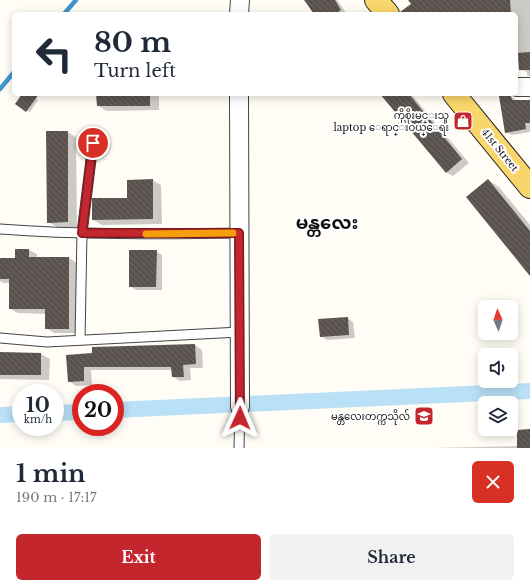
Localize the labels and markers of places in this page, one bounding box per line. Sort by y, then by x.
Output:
place label: ကိုစိုးမင္းသူ laptop ေရာင္းဝယ္ေရး [334,108,449,136]
shop icon: ကိုစိုးမင္းသူ laptop ေရာင္းဝယ္ေရး [452,110,474,132]
pin [76,126,110,160]
school or university icon: မန္တလေးတက္ကသိုလ် [413,405,435,427]
place label: မန္တလေးတက္ကသိုလ် [331,409,410,425]

